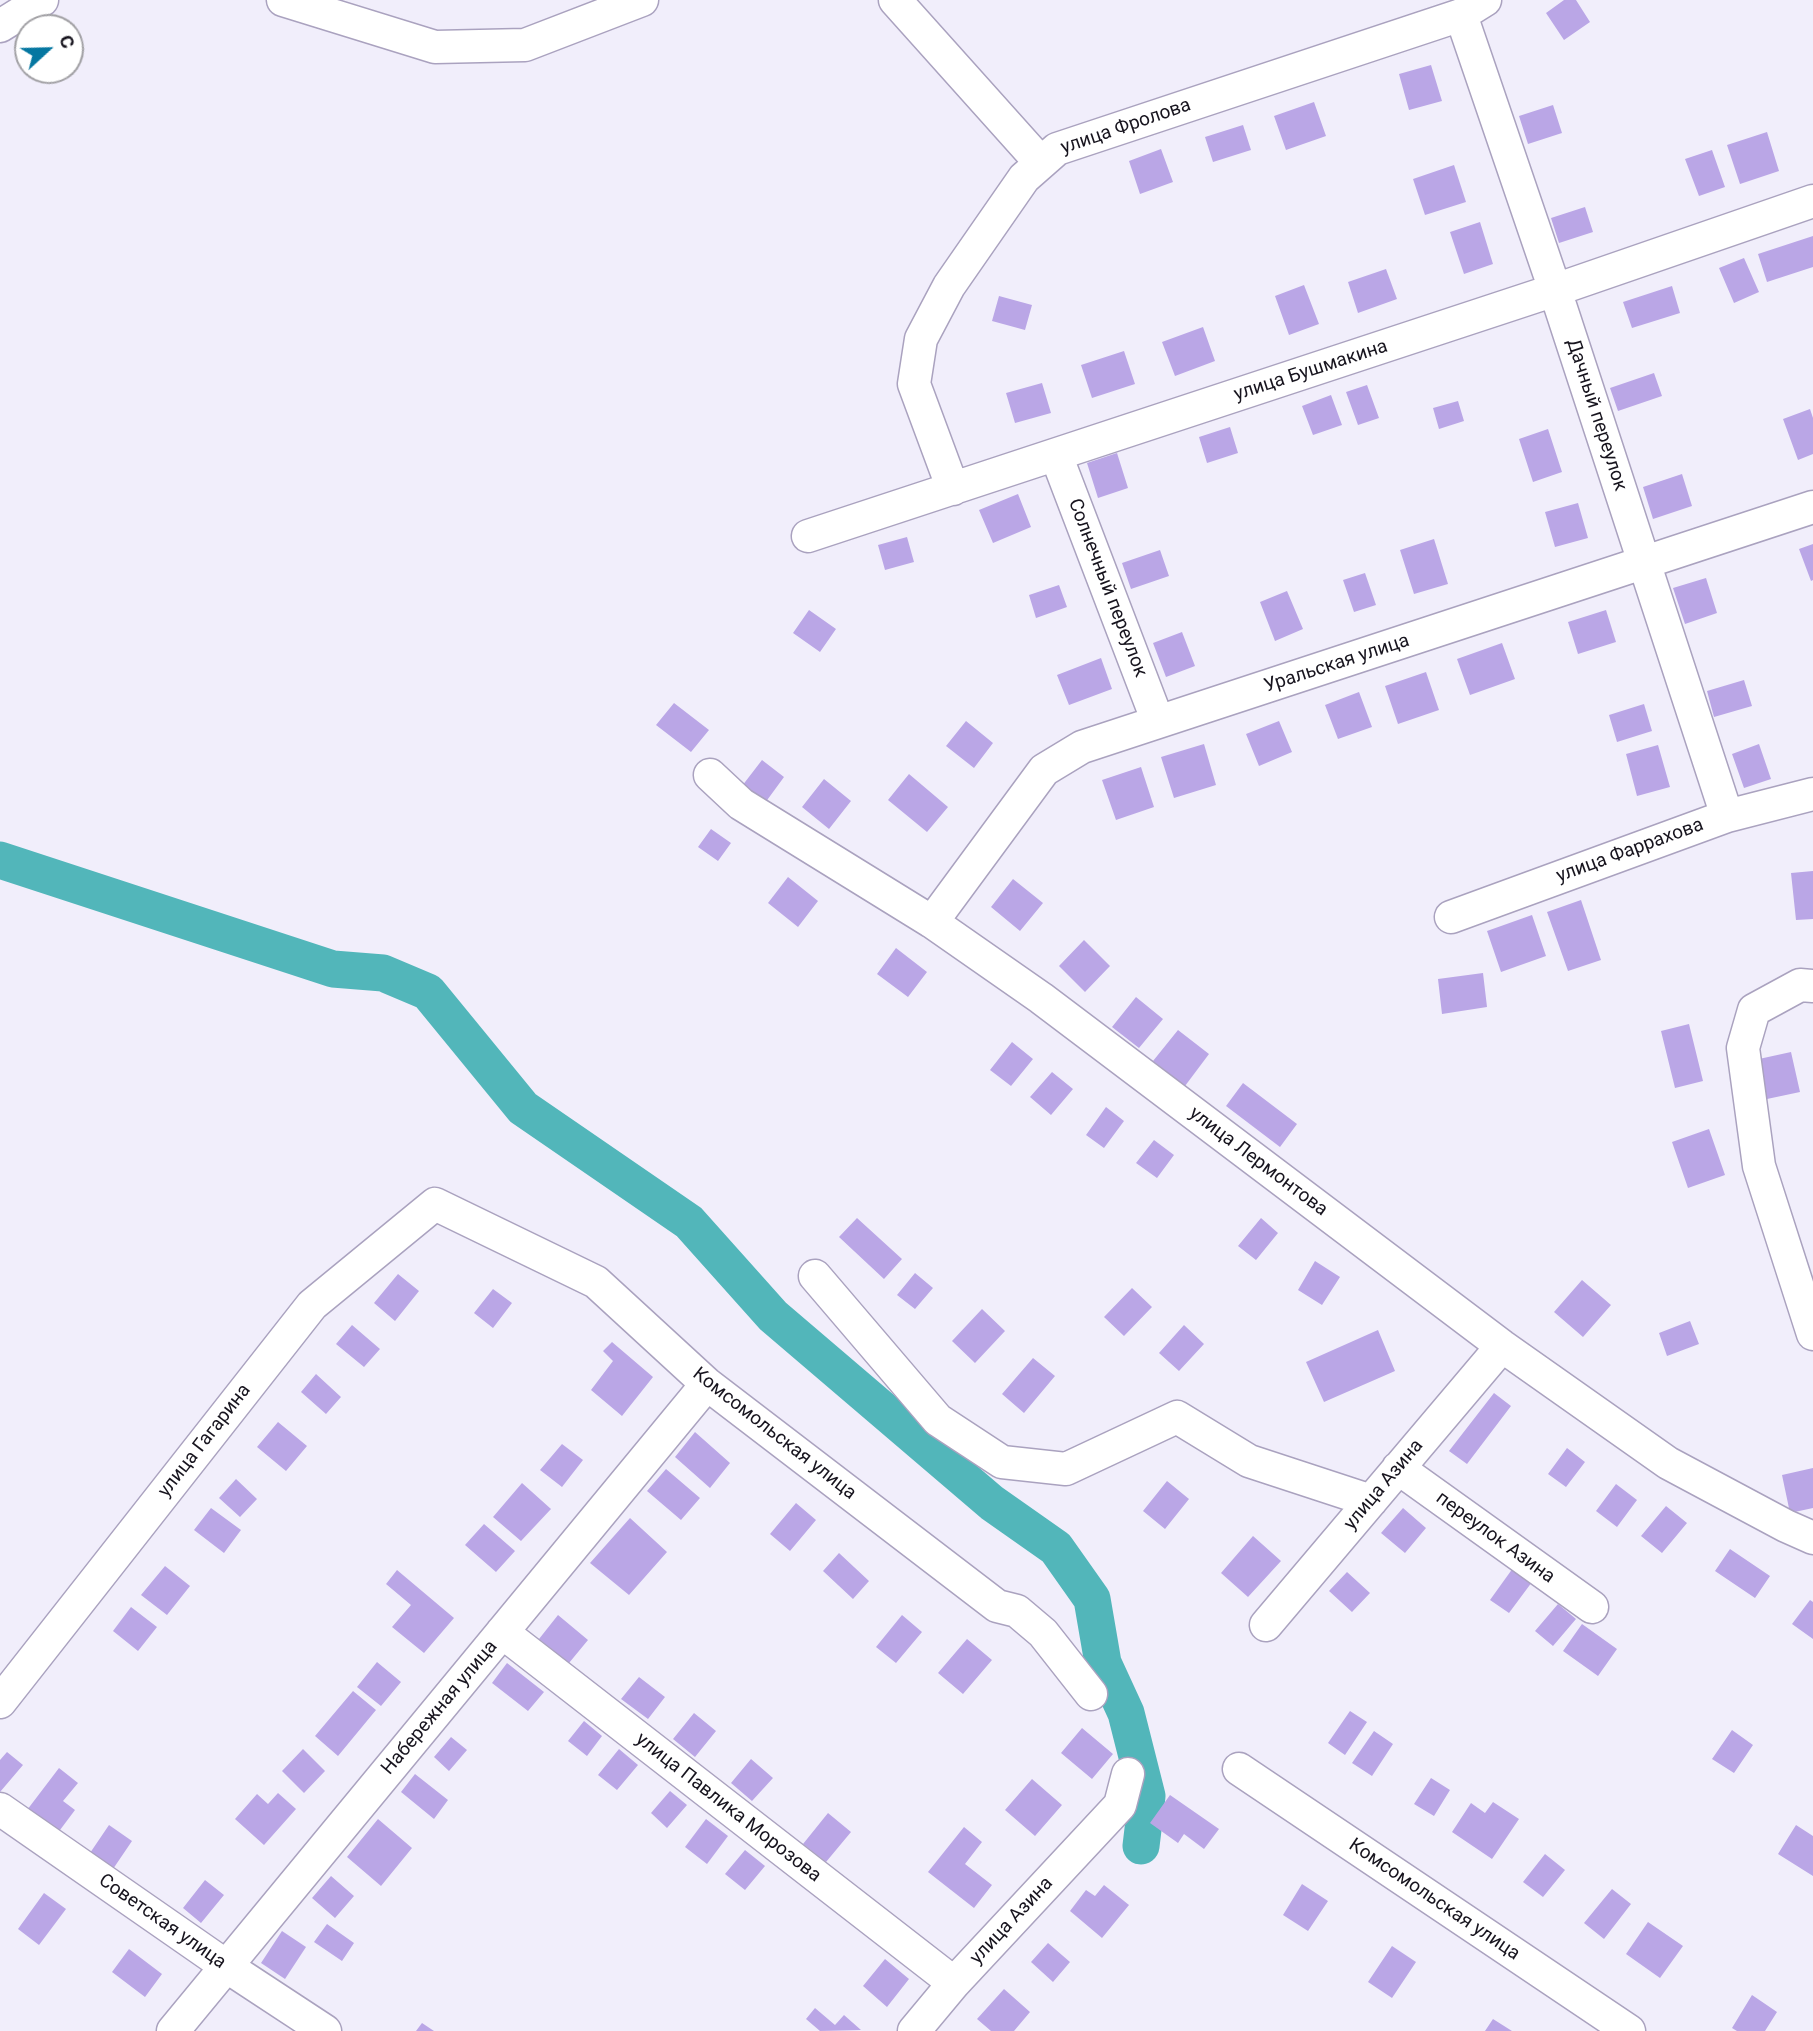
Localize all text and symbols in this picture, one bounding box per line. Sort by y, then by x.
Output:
north arrow [14,14,84,84]
text: С [54,32,80,52]
street label: улица Фролова [1058,94,1194,160]
street label: улица Бушмакина [1231,335,1391,407]
street label: Дачный переулок [1561,336,1631,494]
street label: Солнечный переулок [1062,496,1152,680]
street label: Уральская улица [1262,630,1412,698]
street label: улица Фаррахова [1553,814,1707,888]
street label: улица Лермонтова [1184,1102,1332,1222]
street label: Комсомольская улица [688,1363,860,1505]
street label: улица Гагарина [154,1380,256,1502]
street label: улица Азина [1340,1435,1428,1535]
street label: переулок Азина [1431,1487,1559,1589]
street label: Набережная улица [377,1636,503,1780]
street label: улица Павлика Морозова [631,1728,825,1888]
street label: Комсомольская улица [1344,1834,1524,1966]
street label: Советская улица [94,1870,230,1974]
street label: улица Азина [966,1873,1058,1969]

